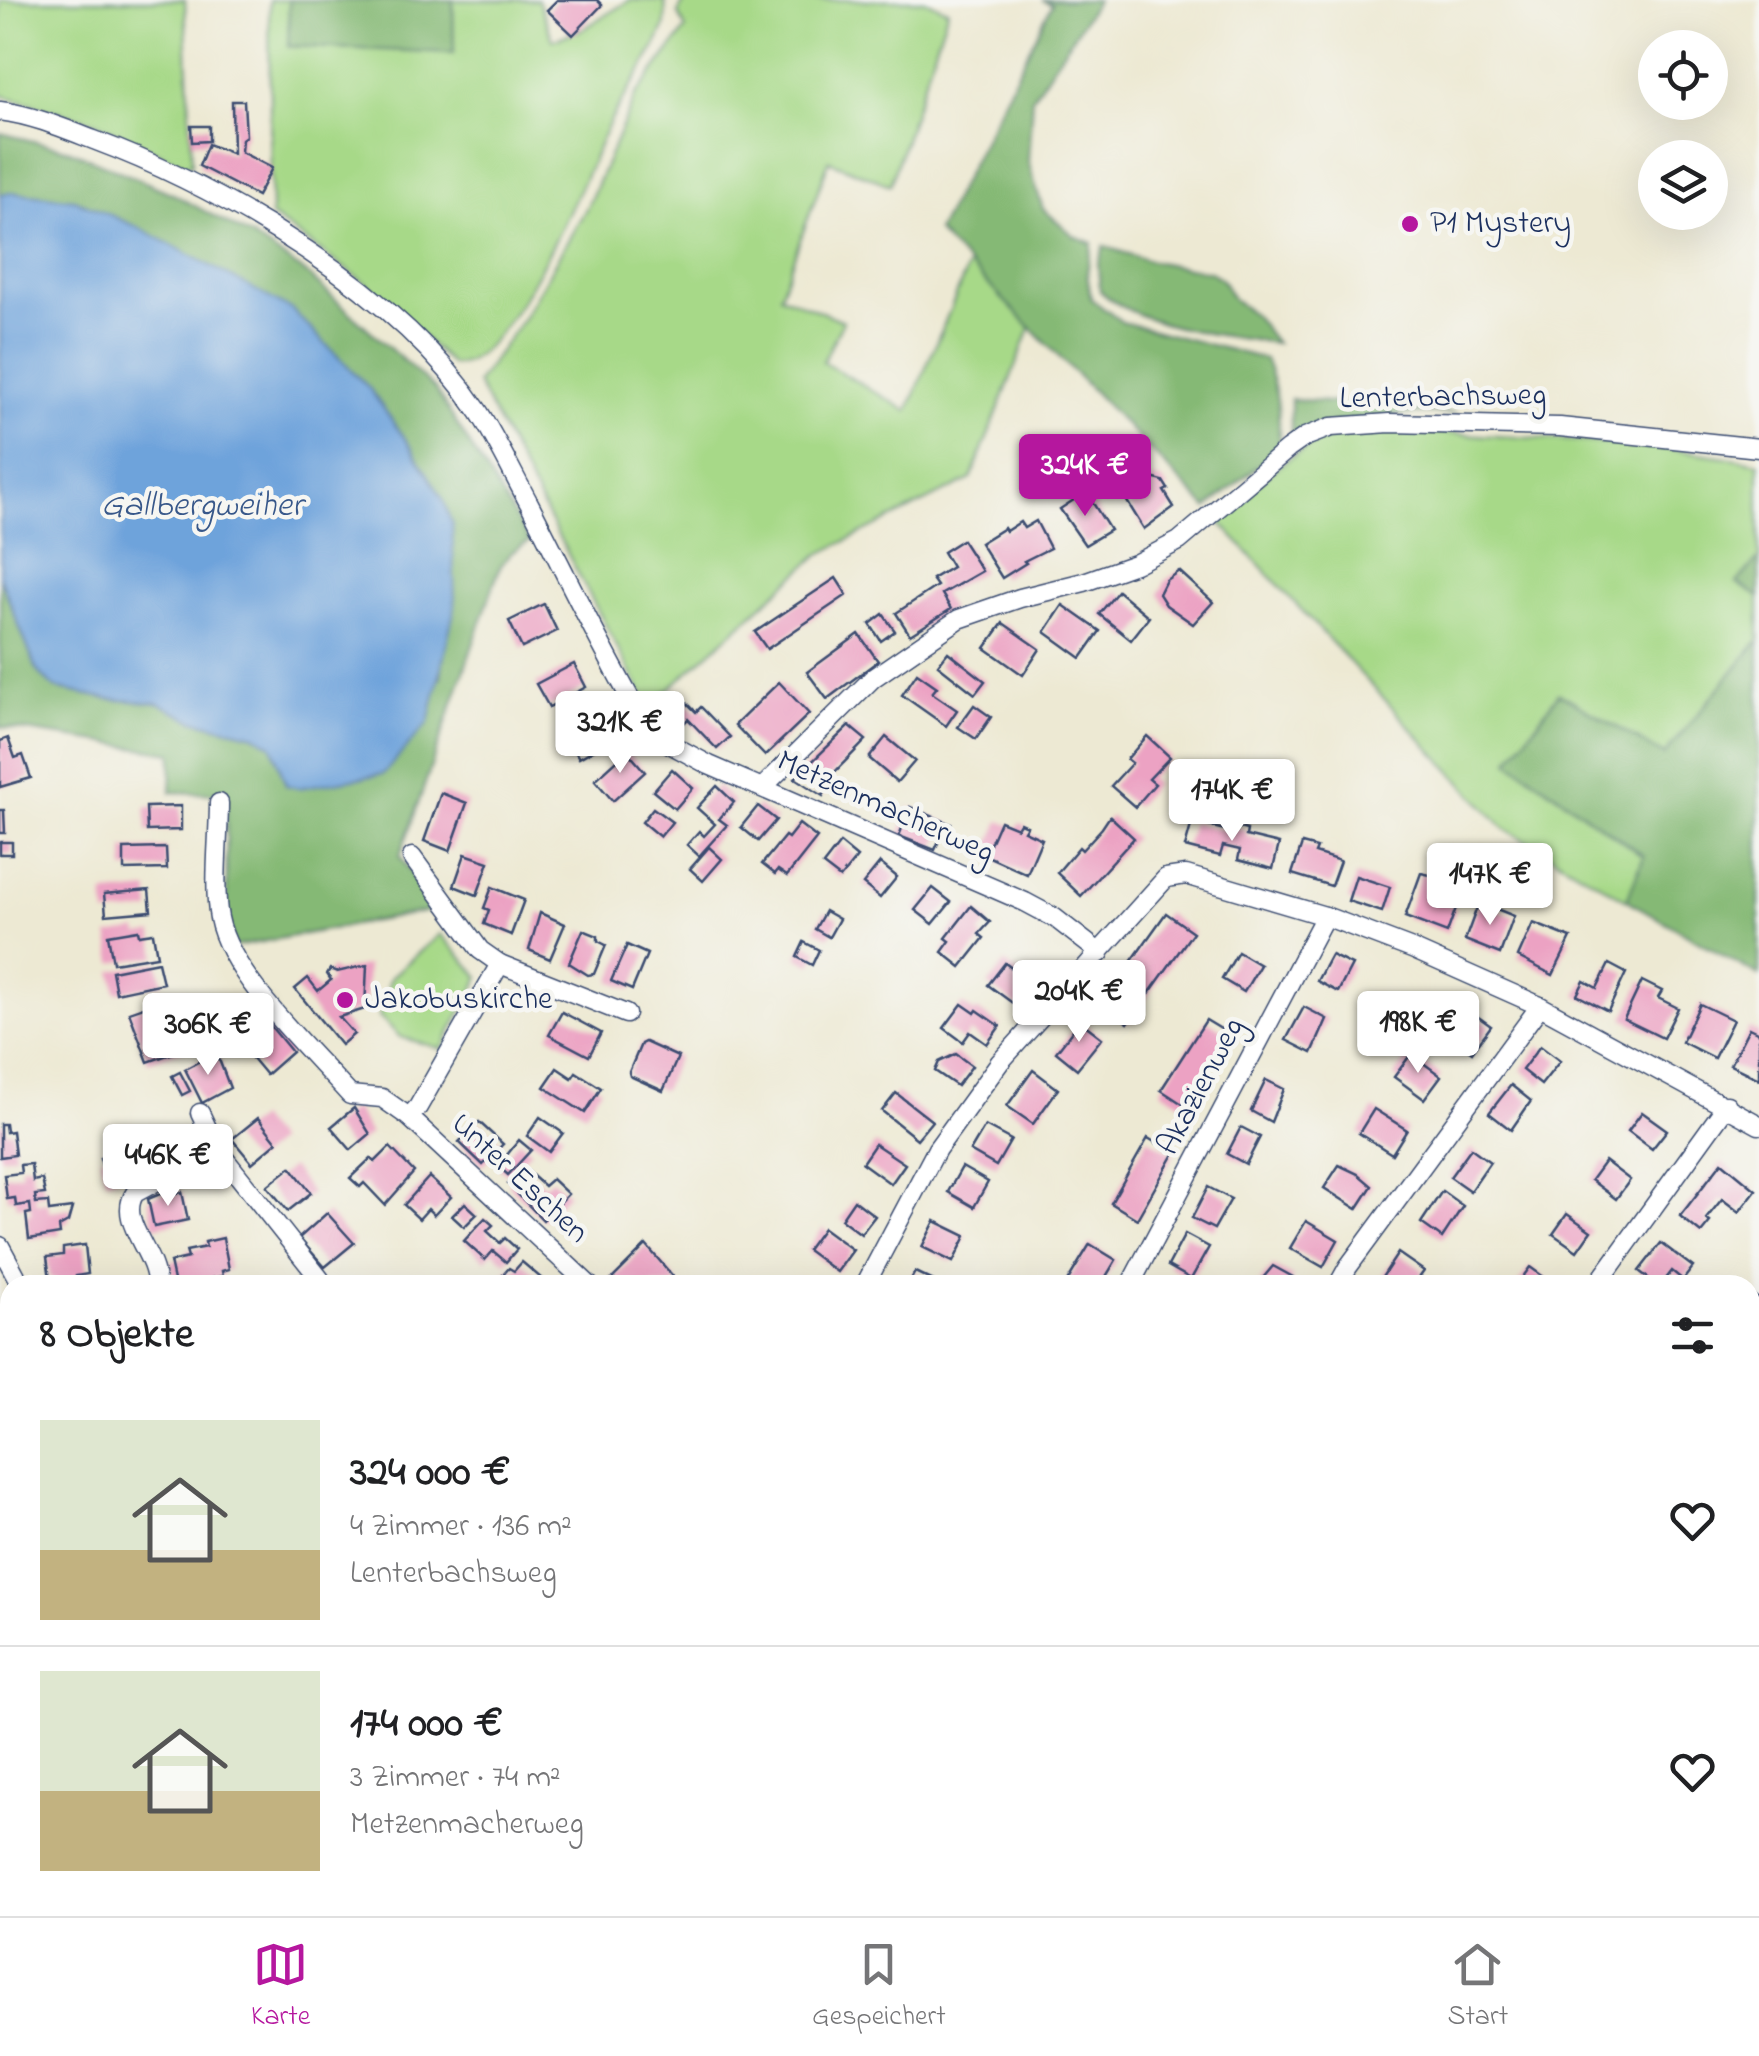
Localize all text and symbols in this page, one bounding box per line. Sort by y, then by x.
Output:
map controls [1638,30,1728,230]
button: locate [1638,30,1728,120]
button: layers [1638,140,1728,230]
place label: P1 Mystery [1430,201,1571,248]
marker: P1 Mystery [1399,213,1421,235]
street label: Lenterbachsweg [1339,373,1547,423]
pin: 324K € [1004,434,1166,519]
text: 324K € [1041,443,1129,490]
water label: Gallbergweiher [101,481,307,533]
pin: 321K € [539,691,701,776]
text: 321K € [577,700,663,747]
street label: Metzenmacherweg [769,739,1001,877]
pin: 174K € [1151,759,1313,844]
text: 174K € [1191,768,1273,815]
pin: 147K € [1409,843,1571,928]
text: 147K € [1449,852,1531,899]
pin: 204K € [998,960,1160,1045]
text: 204K € [1035,969,1123,1016]
place label: Jakobuskirche [365,977,553,1024]
marker: Jakobuskirche [334,989,356,1011]
pin: 198K € [1337,991,1499,1076]
pin: 306K € [127,993,289,1078]
text: 198K € [1379,1000,1457,1047]
text: 306K € [165,1002,251,1049]
street label: Akazienweg [1146,1010,1258,1164]
street label: Unter Eschen [439,1102,599,1256]
pin: 446K € [87,1124,249,1209]
text: 446K € [125,1133,211,1180]
text: 8 Objekte [40,1305,194,1366]
icon: filters [1665,1308,1720,1363]
text: 324 000 € [350,1443,510,1504]
icon: home [120,1460,240,1580]
icon: heart [1665,1493,1720,1548]
text: 4 Zimmer · 136 m² [350,1504,572,1551]
text: Lenterbachsweg [350,1551,557,1598]
text: 174 000 € [350,1694,503,1755]
icon: home [120,1711,240,1831]
icon: heart [1665,1744,1720,1799]
text: 3 Zimmer · 74 m² [350,1755,561,1802]
text: Metzenmacherweg [350,1802,584,1849]
tab: Karte [251,1937,310,2038]
tab: Gespeichert [812,1937,946,2038]
tab: Start [1447,1937,1508,2038]

